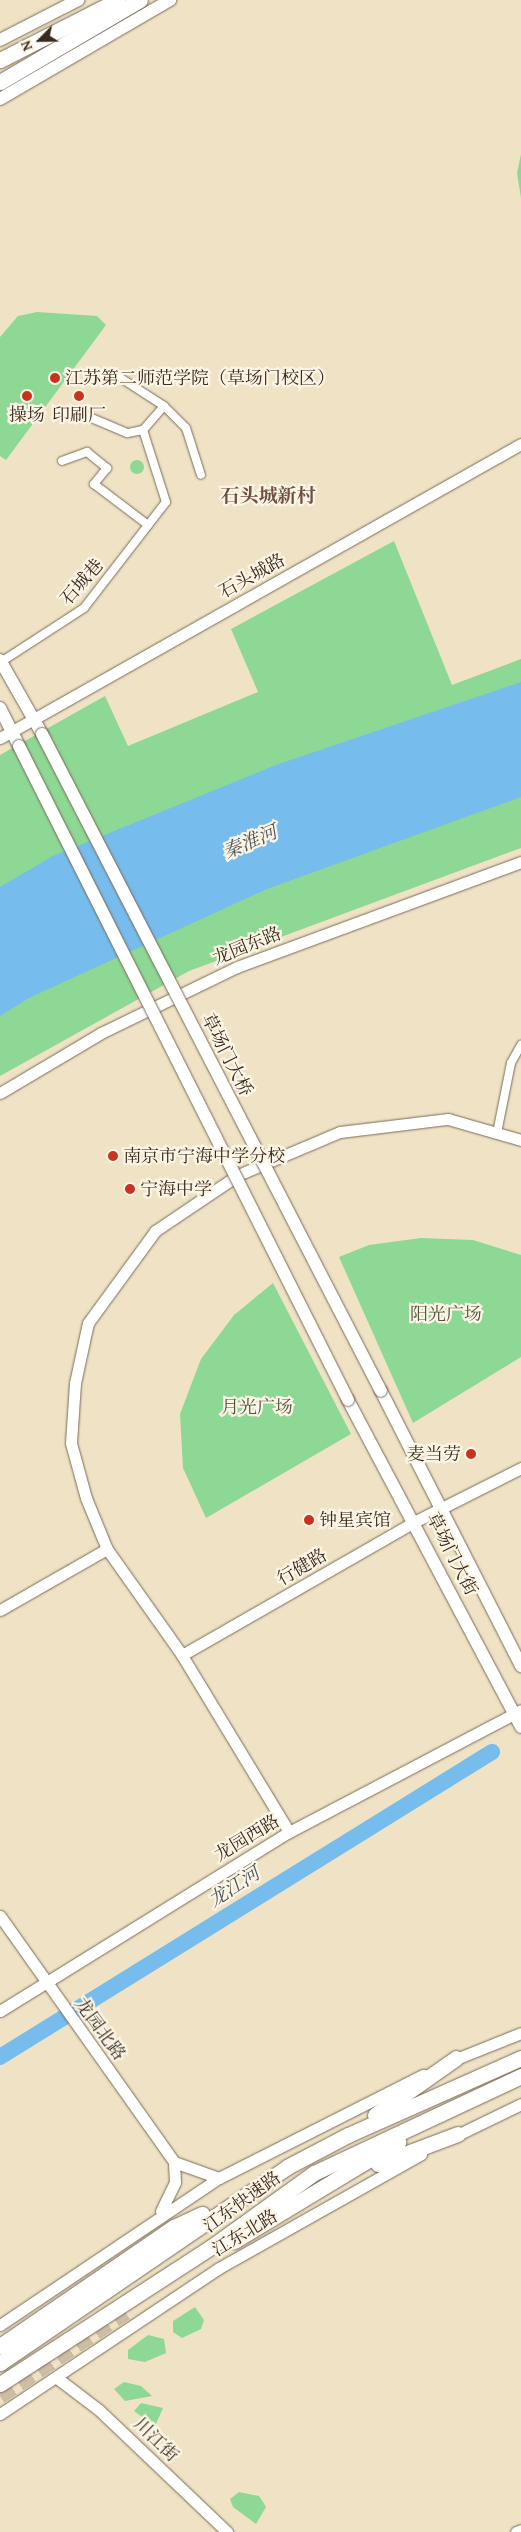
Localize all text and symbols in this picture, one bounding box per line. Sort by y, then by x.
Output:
north arrow [15,15,65,65]
text: N [15,38,37,54]
place label: 江苏第二师范学院（草场门校区） [65,367,335,389]
marker: 江苏第二师范学院（草场门校区） [49,372,61,384]
marker: 操场 [21,390,33,402]
marker: 印刷厂 [73,390,85,402]
place label: 操场 [9,404,45,426]
place label: 印刷厂 [52,404,106,426]
district label: 石头城新村 [221,485,315,507]
street label: 石头城路 [215,549,289,603]
street label: 石城巷 [56,555,108,609]
water label: 秦淮河 [219,820,281,864]
street label: 龙园东路 [210,923,284,969]
street label: 草场门大桥 [197,1010,257,1100]
place label: 南京市宁海中学分校 [123,1145,285,1167]
marker: 南京市宁海中学分校 [107,1150,119,1162]
place label: 宁海中学 [140,1178,212,1200]
marker: 宁海中学 [124,1183,136,1195]
park label: 阳光广场 [410,1303,482,1325]
park label: 月光广场 [221,1396,293,1418]
place label: 麦当劳 [407,1443,461,1465]
marker: 麦当劳 [465,1448,477,1460]
place label: 钟星宾馆 [319,1509,391,1531]
street label: 草场门大街 [422,1509,482,1599]
marker: 钟星宾馆 [303,1514,315,1526]
street label: 行健路 [273,1544,331,1590]
street label: 龙园西路 [211,1810,283,1866]
water label: 龙江河 [204,1862,264,1912]
street label: 龙园北路 [70,1994,130,2064]
street label: 江东快速路 [199,2167,285,2237]
street label: 江东北路 [209,2205,281,2261]
street label: 川江街 [129,2413,183,2467]

